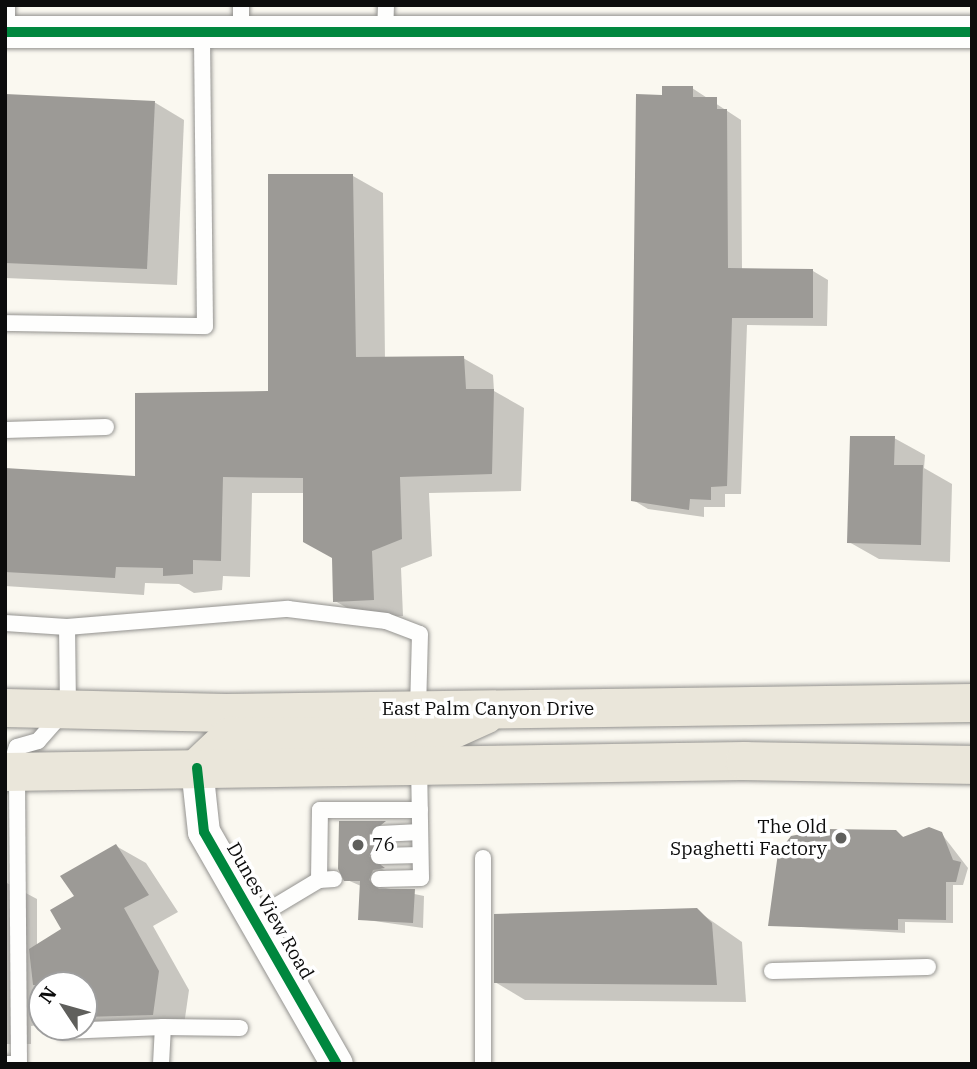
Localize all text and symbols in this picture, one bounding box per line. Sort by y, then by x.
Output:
street label: East Palm Canyon Drive [382,698,594,720]
place label: The Old Spaghetti Factory [670,816,827,860]
marker: The Old Spaghetti Factory [833,830,849,846]
place label: 76 [372,834,395,856]
marker: 76 [350,837,366,853]
street label: Dunes View Road [222,839,318,983]
north arrow [28,971,98,1041]
text: N [34,982,62,1008]

